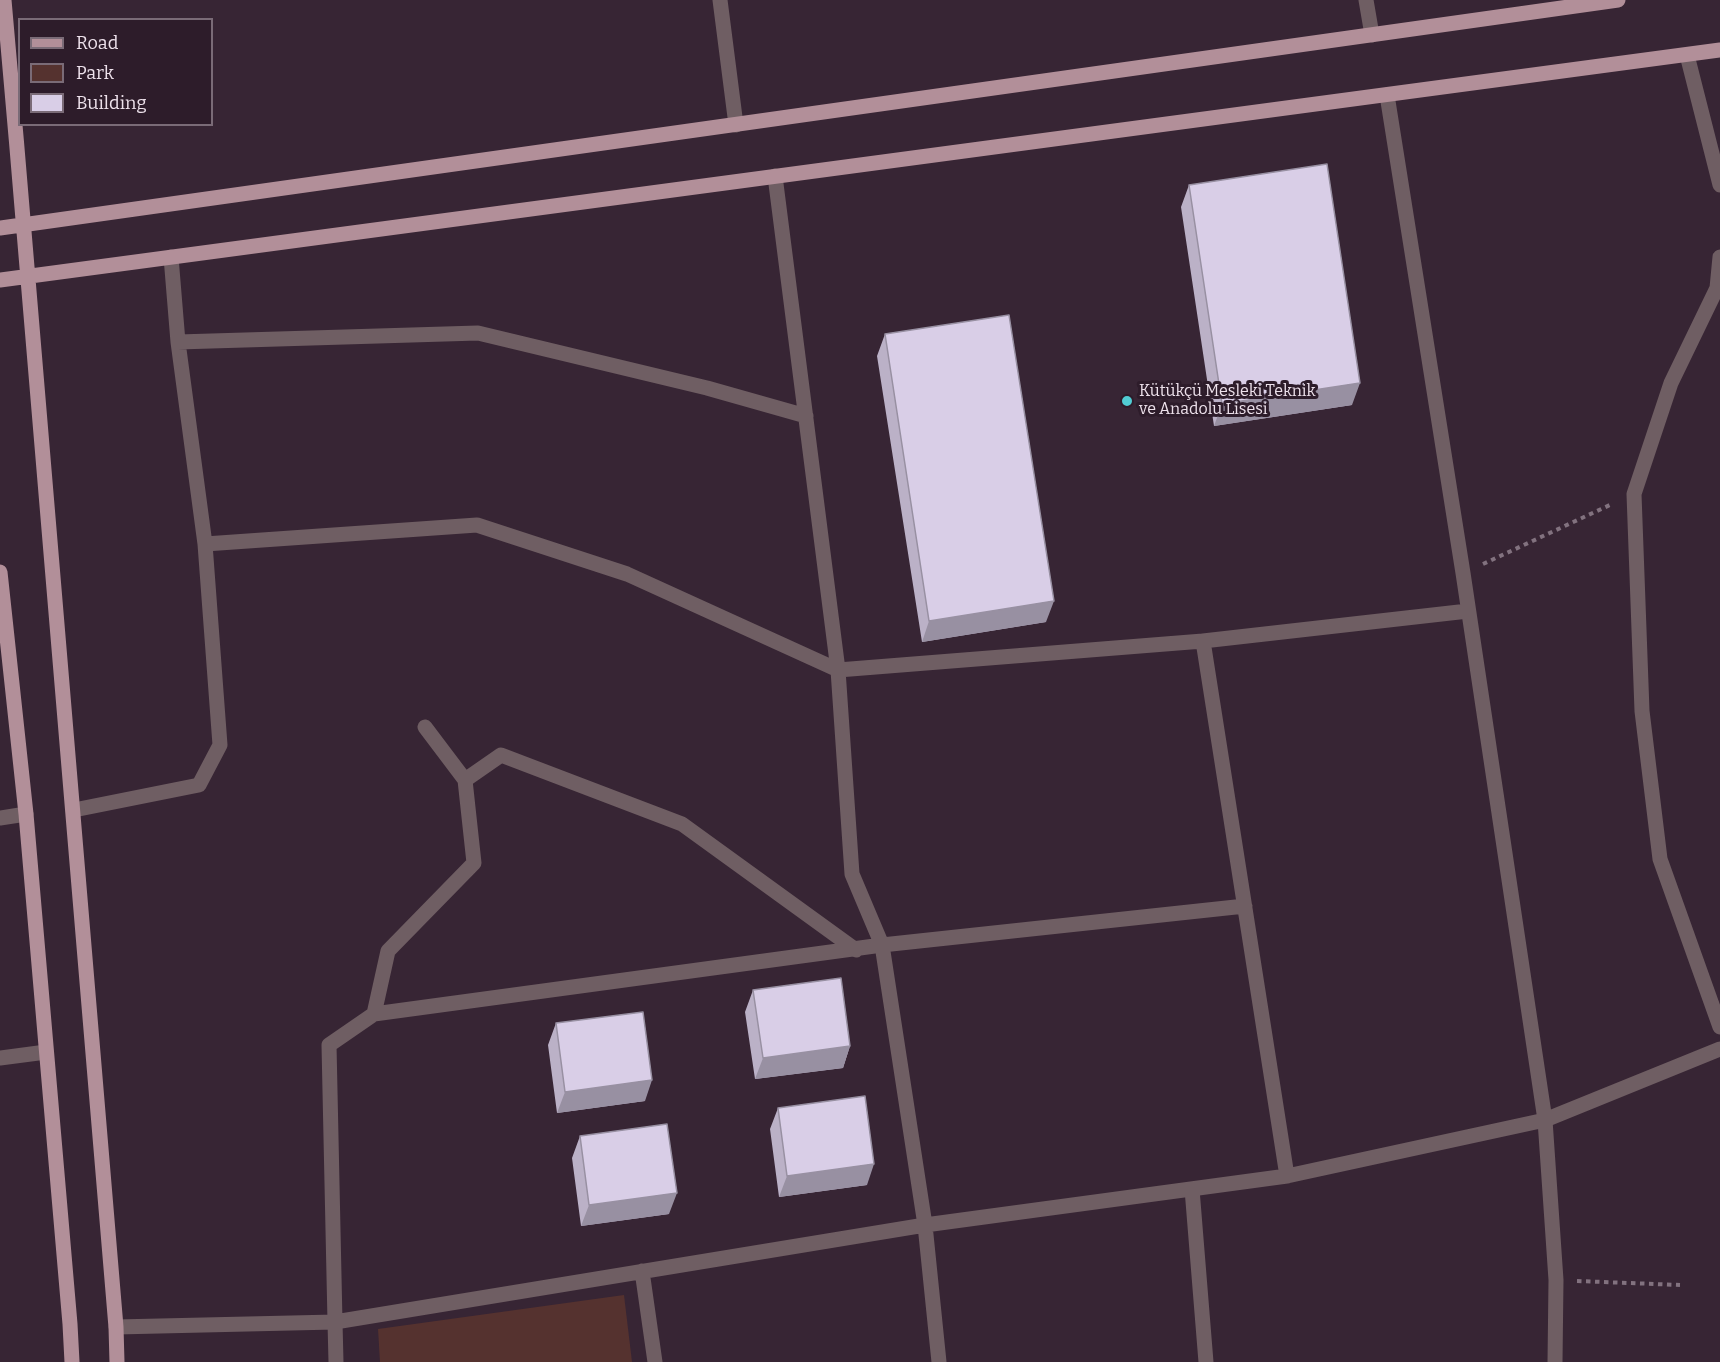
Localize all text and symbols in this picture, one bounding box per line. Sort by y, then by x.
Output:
legend [18,18,213,126]
text: Road [76,32,118,54]
text: Park [76,62,114,84]
text: Building [76,92,147,114]
place label: Kütükçü Mesleki Teknik ve Anadolu Lisesi [1139,382,1316,420]
marker: Kütükçü Mesleki Teknik ve Anadolu Lisesi [1120,394,1134,408]

